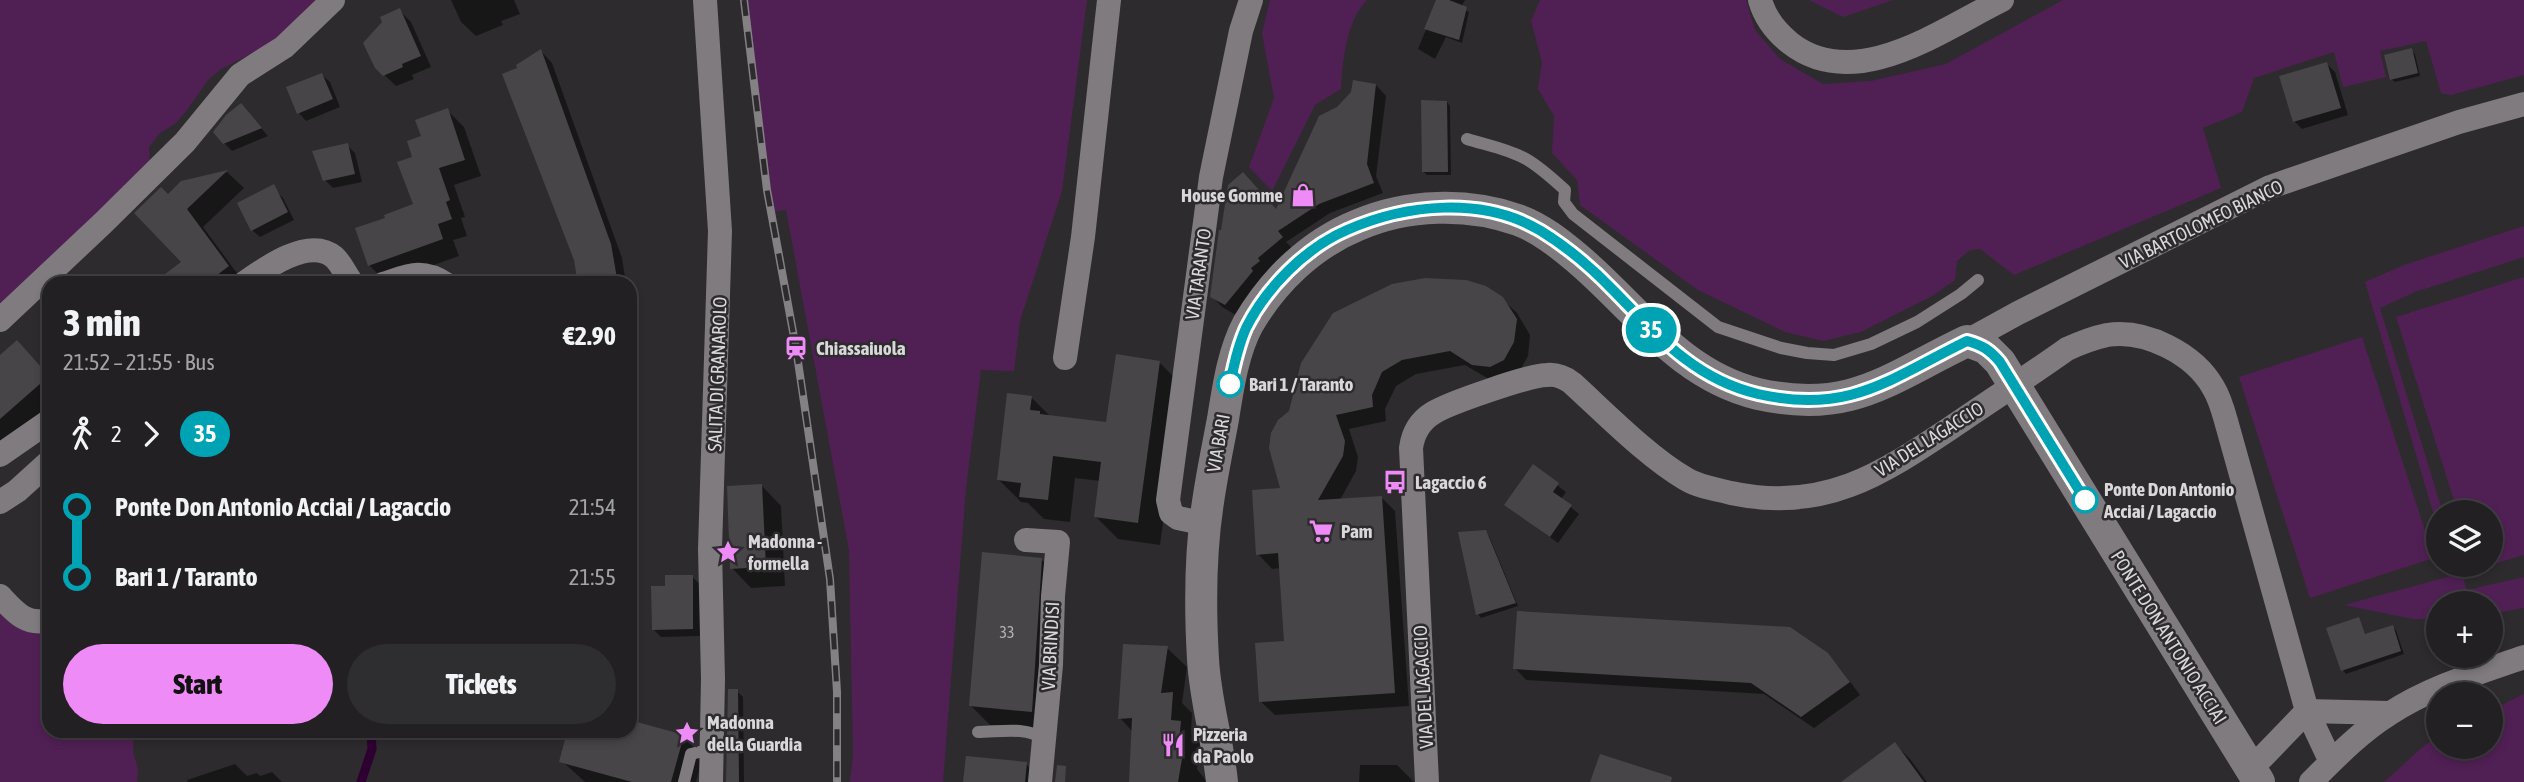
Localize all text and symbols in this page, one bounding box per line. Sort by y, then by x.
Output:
street label: VIA BARTOLOMEO BIANCO [2116,175,2286,273]
shop icon: House Gomme [1289,181,1317,209]
place label: House Gomme [1181,184,1283,206]
street label: VIA TARANTO [1181,227,1215,321]
street label: SALITA DI GRANAROLO [703,296,731,452]
text: 3 min [63,301,141,344]
line badge: 35 [1620,307,1682,353]
text: 35 [1640,316,1662,343]
text: €2.90 [563,321,616,351]
station icon: Chiassaiuola [782,334,810,362]
place label: Chiassaiuola [816,337,906,359]
text: 21:52 – 21:55 · Bus [63,349,215,375]
marker: Bari 1 / Taranto [1217,371,1243,397]
place label: Bari 1 / Taranto [1249,373,1353,395]
street label: VIA DEL LAGACCIO [1871,397,1987,481]
street label: VIA BARI [1202,412,1234,474]
icon: walk [63,415,101,453]
icon: forward [132,415,170,453]
text: 35 [194,420,216,447]
text: 2 [111,421,122,447]
bus stop icon: Lagaccio 6 [1381,468,1409,496]
place label: Lagaccio 6 [1415,471,1487,493]
place label: Ponte Don Antonio Acciai / Lagaccio [2103,478,2234,522]
marker: Ponte Don Antonio Acciai / Lagaccio [2072,487,2098,513]
text: Ponte Don Antonio Acciai / Lagaccio [115,492,451,522]
text: 21:54 [569,494,616,520]
map controls [2426,500,2503,759]
button: layers [2426,500,2503,577]
supermarket icon: Pam [1307,517,1335,545]
place label: Pam [1341,520,1372,542]
place label: Madonna - formella [747,530,822,574]
place icon: Madonna - formella [714,538,742,566]
street label: PONTE DON ANTONIO ACCIAI [2107,546,2231,728]
text: Bari 1 / Taranto [115,562,258,592]
text: 21:55 [569,564,616,590]
button: + [2426,591,2503,668]
street label: VIA BRINDISI [1037,601,1063,691]
house number: 33 [999,623,1015,641]
street label: VIA DEL LAGACCIO [1409,625,1437,749]
button: Start [63,644,333,724]
button: Tickets [347,644,616,724]
button: − [2426,682,2503,759]
place label: Madonna della Guardia [707,711,802,755]
place icon: Madonna della Guardia [673,719,701,747]
place label: Pizzeria da Paolo [1193,723,1254,767]
restaurant icon: Pizzeria da Paolo [1159,731,1187,759]

